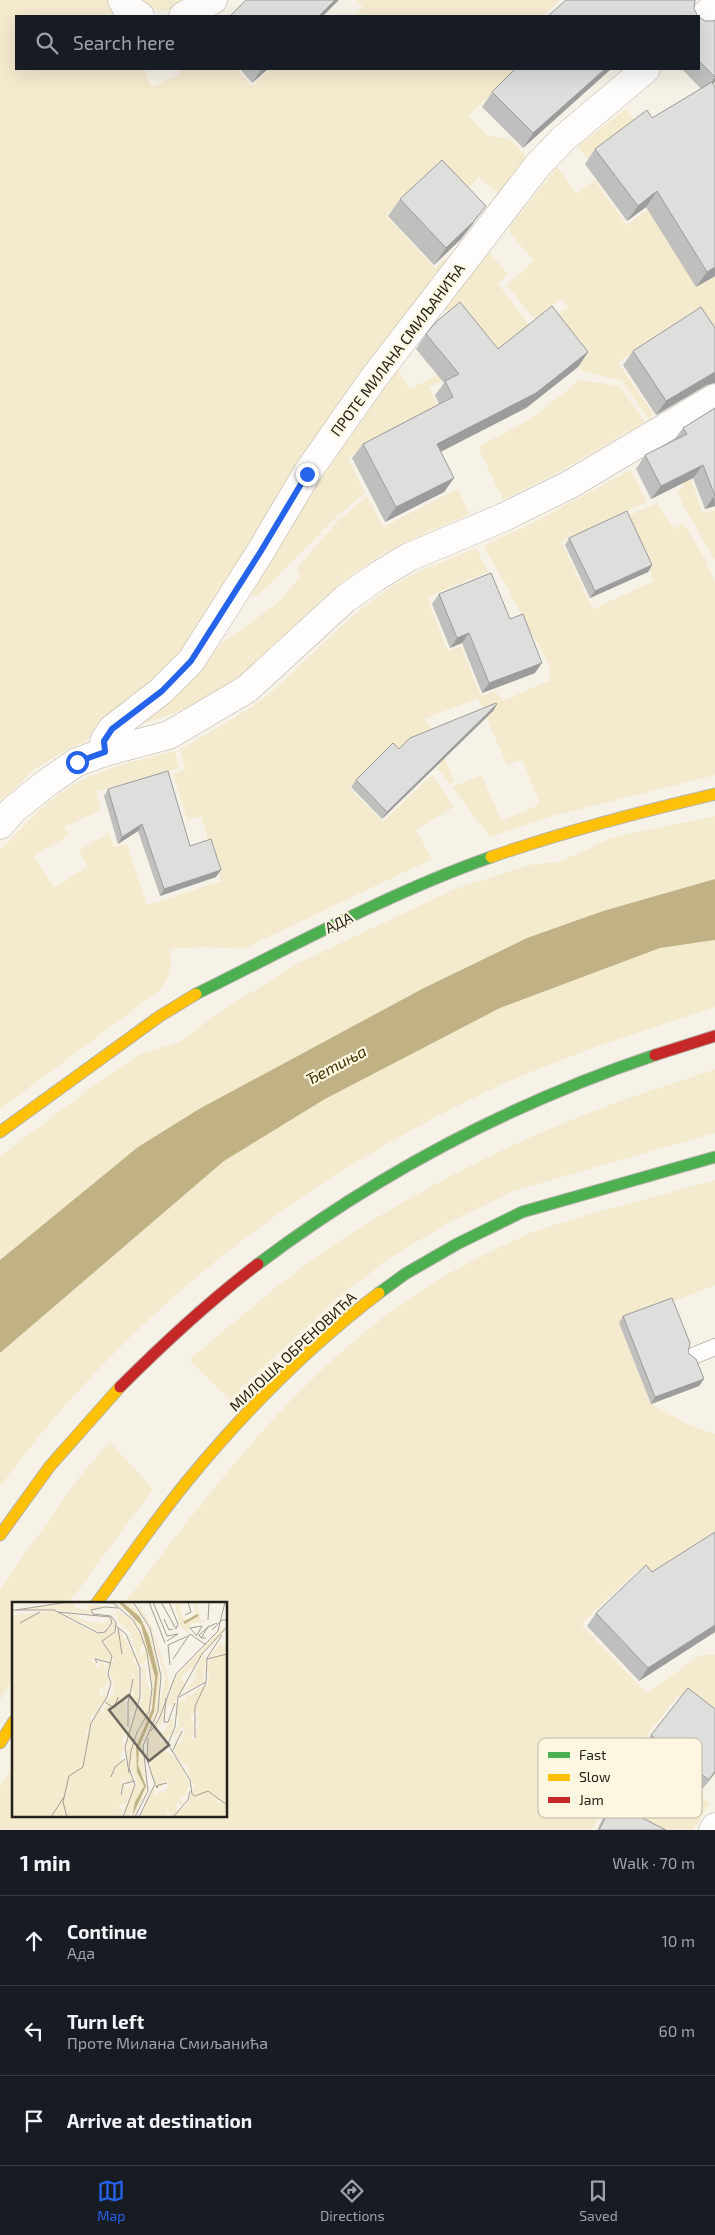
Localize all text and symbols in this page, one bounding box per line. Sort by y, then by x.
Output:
search box [15,15,700,70]
icon: search [33,29,61,57]
text: Search here [73,31,175,54]
street label: ПРОТЕ МИЛАНА СМИЉАНИЋА [326,259,469,439]
route end [296,463,319,486]
route start [66,751,89,774]
street label: АДА [322,907,356,937]
water label: Ђетиња [302,1041,369,1088]
street label: МИЛОША ОБРЕНОВИЋА [225,1287,360,1415]
inset map [12,1602,228,1818]
legend [538,1738,702,1818]
text: Fast [579,1746,606,1763]
text: Slow [579,1768,611,1785]
text: Jam [579,1791,604,1808]
text: 1 min [20,1850,71,1875]
text: Walk · 70 m [612,1853,695,1872]
text: Continue [67,1920,147,1943]
icon: ahead [20,1927,48,1955]
text: 10 m [661,1931,695,1950]
text: Ада [67,1943,95,1962]
text: Turn left [67,2010,144,2033]
icon: left [20,2017,48,2045]
text: 60 m [659,2021,695,2040]
text: Проте Милана Смиљанића [67,2033,268,2052]
icon: arrive [20,2107,48,2135]
text: Arrive at destination [67,2109,252,2132]
tab: Map [97,2177,125,2224]
tab: Directions [320,2177,385,2224]
tab: Saved [579,2177,618,2224]

